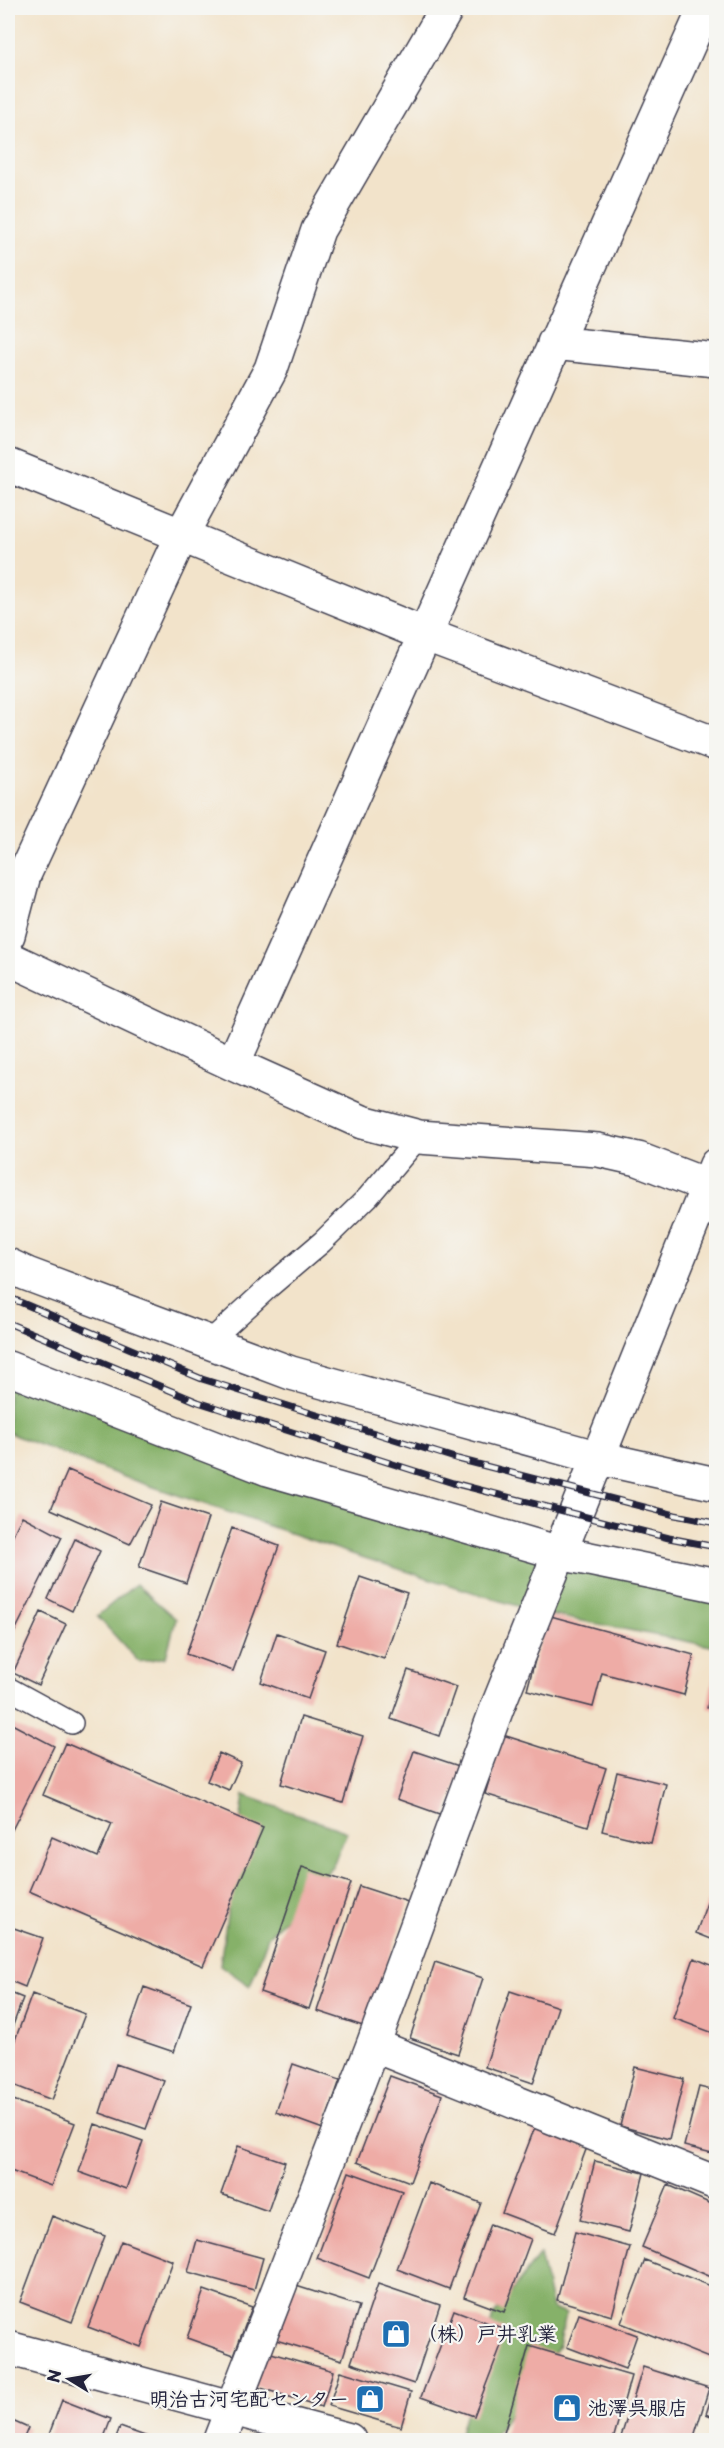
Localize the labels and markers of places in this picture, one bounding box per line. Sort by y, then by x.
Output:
shop icon: （株）戸井乳業 [380,2318,412,2350]
place label: （株）戸井乳業 [417,2318,557,2348]
place label: 明治古河宅配センター [149,2383,349,2413]
shop icon: 明治古河宅配センター [354,2383,386,2415]
shop icon: 池澤呉服店 [551,2392,583,2424]
place label: 池澤呉服店 [588,2392,688,2422]

